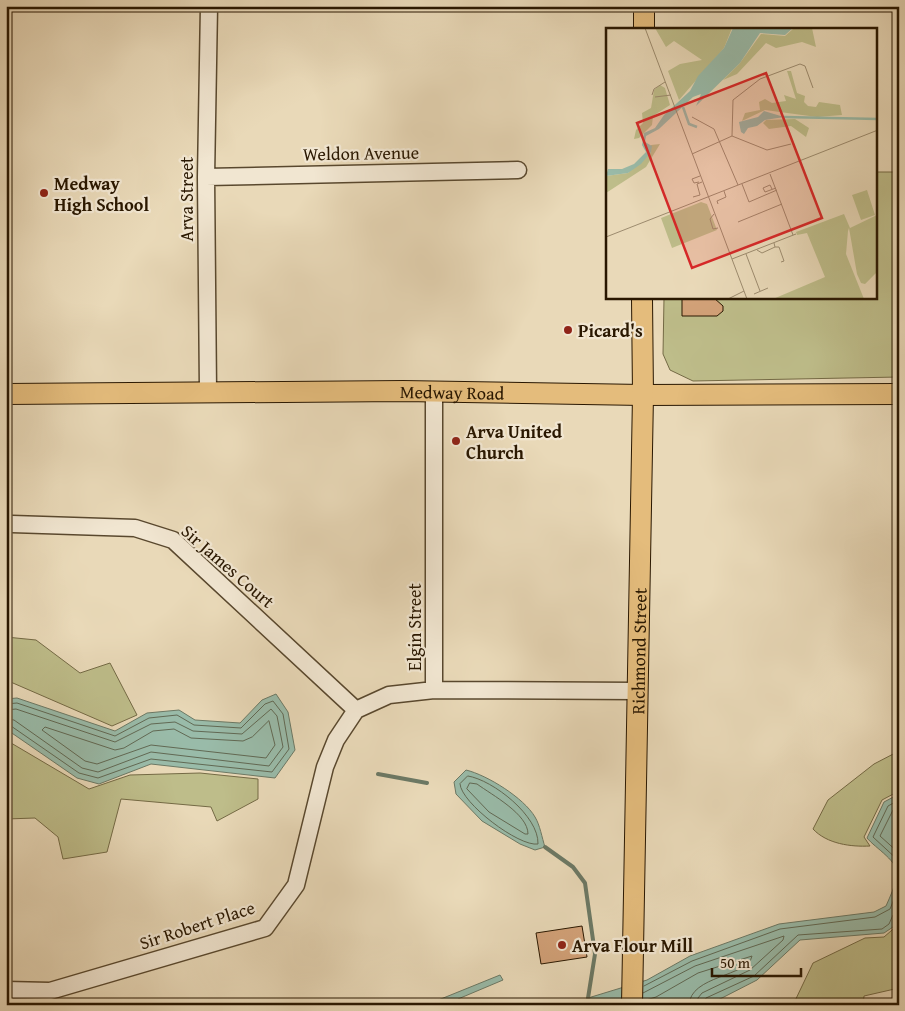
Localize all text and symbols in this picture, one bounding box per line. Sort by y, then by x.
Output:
inset map [606,28,878,299]
street label: Weldon Avenue [303,138,419,168]
street label: Arva Street [173,156,200,241]
place label: Medway High School [54,170,149,218]
marker: Medway High School [38,187,50,199]
place label: Picard's [578,317,643,344]
marker: Picard's [562,324,574,336]
street label: Medway Road [400,377,505,406]
place label: Arva United Church [466,418,563,466]
marker: Arva United Church [450,435,462,447]
street label: Sir James Court [175,518,281,615]
street label: Elgin Street [401,582,428,671]
street label: Richmond Street [624,587,653,715]
street label: Sir Robert Place [136,894,258,956]
place label: Arva Flour Mill [572,932,694,959]
marker: Arva Flour Mill [556,939,568,951]
scale bar [712,946,801,978]
text: 50 m [720,952,751,973]

